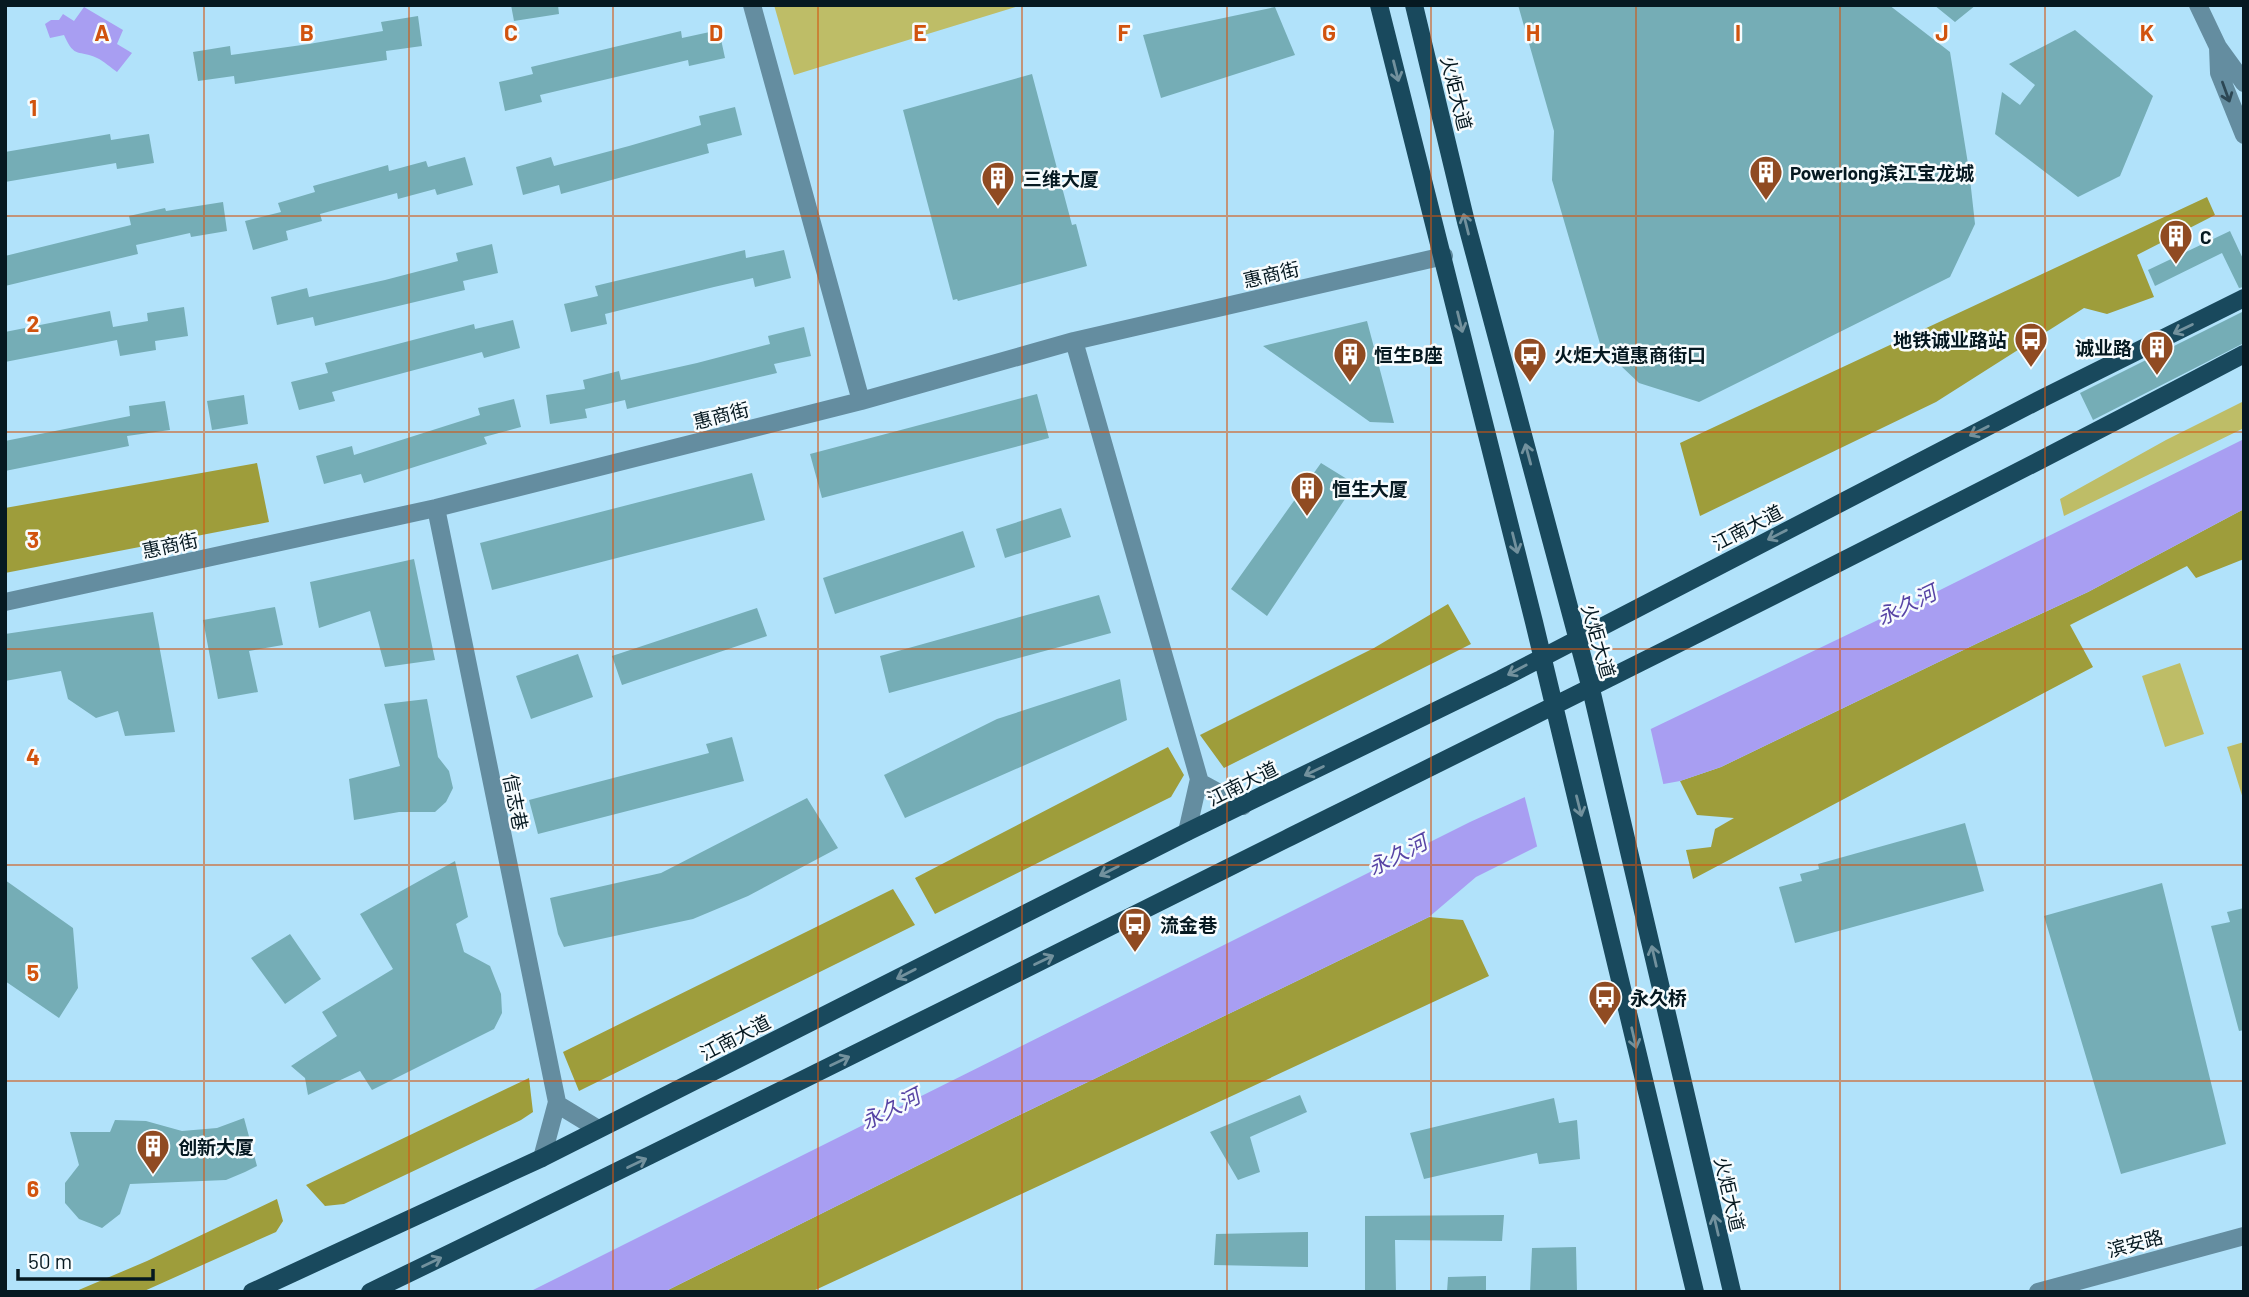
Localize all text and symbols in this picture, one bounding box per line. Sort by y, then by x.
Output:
text: A [94,18,110,46]
text: B [300,18,314,46]
text: C [504,18,518,46]
text: D [709,18,723,46]
text: E [913,18,927,46]
text: F [1118,18,1131,46]
text: G [1322,18,1336,46]
text: H [1526,18,1540,46]
text: I [1735,18,1741,46]
text: J [1935,18,1949,46]
text: K [2140,18,2154,46]
street label: 火炬大道 [1437,53,1477,133]
one-way arrow [1390,59,1403,82]
one-way arrow [2221,81,2234,103]
text: 1 [29,93,37,121]
building icon: Powerlong滨江宝龙城 [1747,153,1785,202]
building icon: 三维大厦 [979,159,1017,208]
place label: Powerlong滨江宝龙城 [1790,161,1974,184]
place label: 三维大厦 [1023,167,1099,190]
one-way arrow [1459,213,1472,235]
building icon: C [2157,217,2195,266]
place label: C [2200,225,2212,248]
street label: 惠商街 [1241,256,1301,292]
text: 2 [27,309,39,337]
one-way arrow [1454,310,1467,333]
bus stop icon: 地铁诚业路站 [2012,320,2050,369]
one-way arrow [2173,322,2194,336]
place label: 地铁诚业路站 [1893,328,2007,351]
building icon: 诚业路 [2138,328,2176,377]
building icon: 恒生B座 [1331,335,1369,384]
bus stop icon: 火炬大道惠商街口 [1511,335,1549,384]
place label: 诚业路 [2075,336,2132,359]
place label: 恒生B座 [1374,343,1443,366]
place label: 火炬大道惠商街口 [1554,343,1706,366]
street label: 惠商街 [691,397,751,433]
one-way arrow [1970,424,1990,438]
one-way arrow [1520,443,1533,465]
building icon: 恒生大厦 [1288,469,1326,518]
place label: 恒生大厦 [1332,477,1408,500]
street label: 江南大道 [1708,499,1786,555]
text: 3 [27,525,39,553]
street label: 惠商街 [140,528,200,562]
one-way arrow [1767,529,1788,542]
one-way arrow [1509,531,1522,554]
water label: 永久河 [1872,577,1943,629]
street label: 火炬大道 [1577,601,1621,681]
one-way arrow [1508,663,1528,677]
text: 4 [26,742,40,770]
street label: 江南大道 [1203,756,1281,810]
one-way arrow [1304,765,1325,779]
street label: 信志巷 [499,772,533,832]
one-way arrow [1573,794,1586,817]
water label: 永久河 [1363,827,1434,879]
one-way arrow [1099,865,1120,879]
bus stop icon: 流金巷 [1116,905,1154,954]
place label: 流金巷 [1160,913,1218,936]
one-way arrow [1647,945,1660,968]
one-way arrow [1033,952,1054,966]
text: 5 [27,958,39,986]
one-way arrow [896,967,917,981]
bus stop icon: 永久桥 [1586,978,1624,1027]
place label: 永久桥 [1630,986,1687,1009]
street label: 江南大道 [696,1009,774,1065]
one-way arrow [1628,1026,1641,1049]
one-way arrow [829,1054,850,1068]
water label: 永久河 [856,1081,927,1133]
building icon: 创新大厦 [134,1127,172,1176]
place label: 创新大厦 [178,1135,254,1158]
street label: 火炬大道 [1710,1154,1750,1234]
one-way arrow [626,1155,647,1169]
text: 6 [27,1174,39,1202]
one-way arrow [1709,1214,1722,1237]
street label: 滨安路 [2104,1225,2166,1261]
scale bar [18,1238,152,1282]
text: 50 m [28,1248,72,1273]
one-way arrow [421,1255,442,1269]

